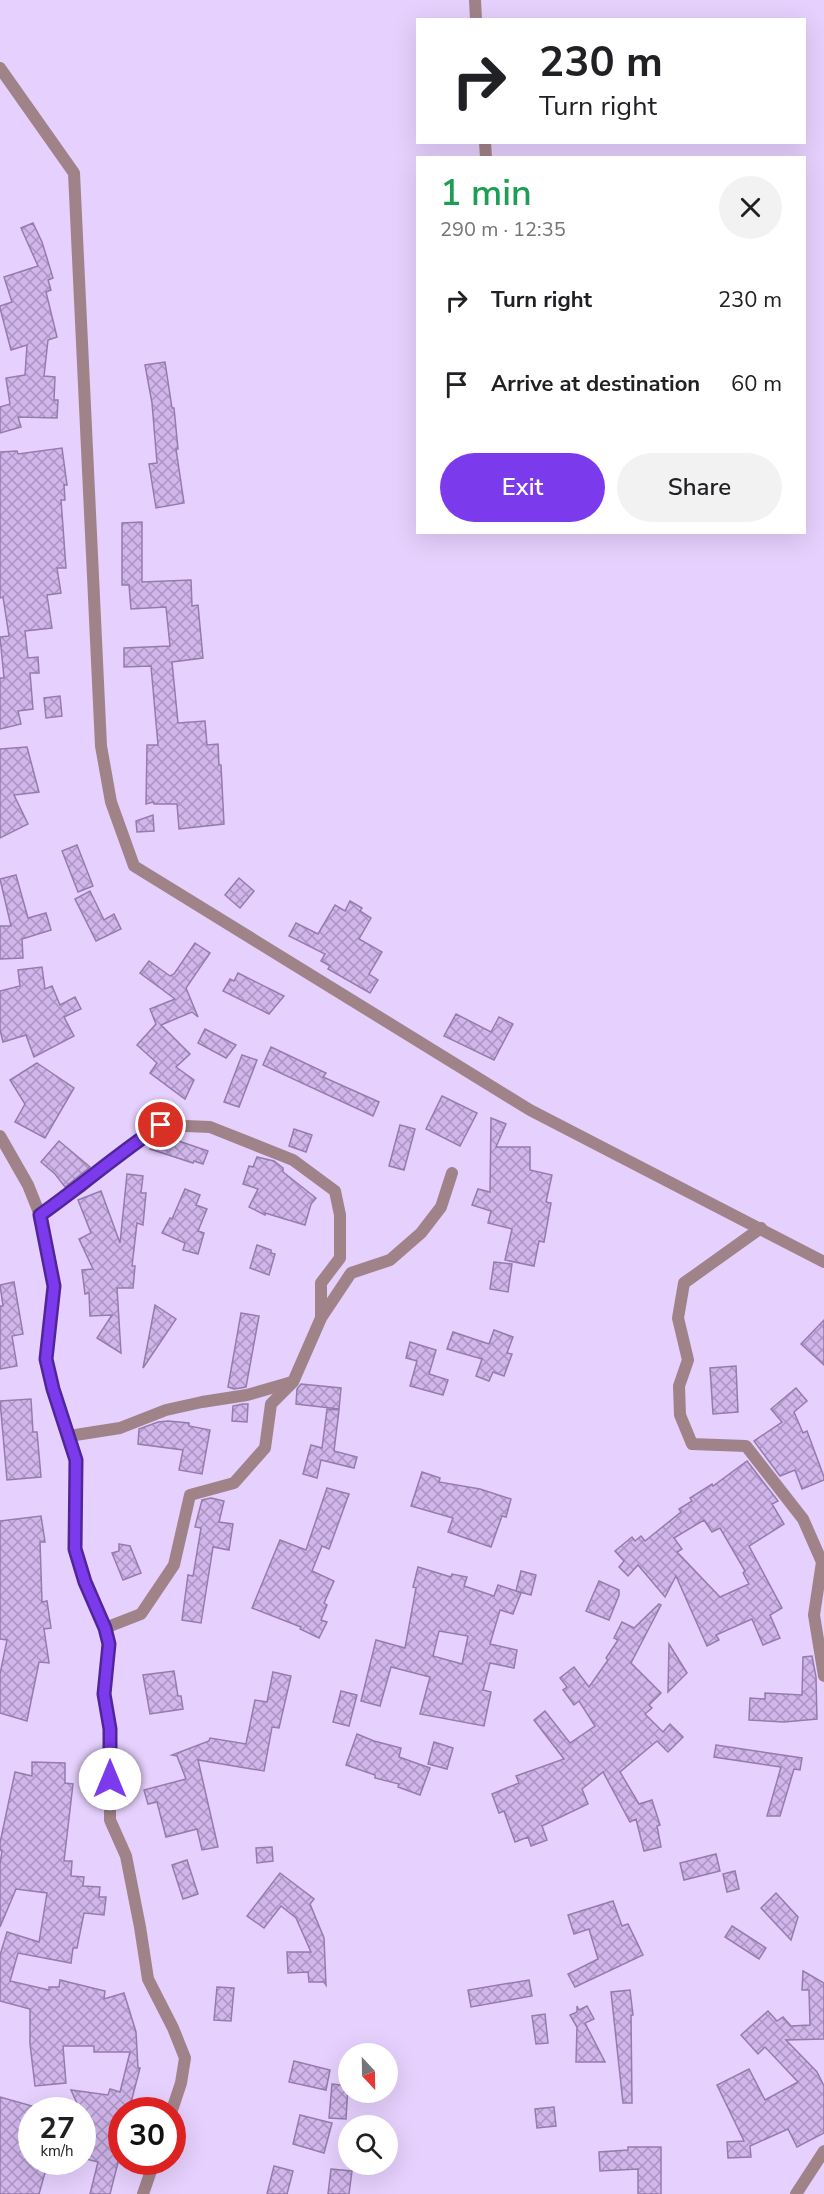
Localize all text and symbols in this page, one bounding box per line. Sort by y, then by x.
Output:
text: 230 m [539,34,663,91]
icon: right [440,42,518,120]
text: Turn right [539,88,657,125]
text: 1 min [440,169,532,218]
button: close [719,176,782,239]
text: 290 m · 12:35 [440,216,566,243]
icon: right [440,284,473,317]
text: Turn right [491,285,592,315]
text: 230 m [718,285,782,315]
icon: arrive [440,368,473,401]
text: Arrive at destination [491,369,700,399]
text: 60 m [731,369,782,399]
button: Exit [440,453,605,522]
button: Share [617,453,782,522]
pin [135,1099,186,1150]
icon: arrive [144,1108,177,1141]
position arrow [78,1747,142,1811]
north arrow [338,2043,398,2103]
map controls [338,2043,398,2175]
speed limit sign: 30 [108,2097,186,2175]
text: 27 [39,2108,75,2149]
button: search [338,2115,398,2175]
text: km/h [40,2141,74,2161]

